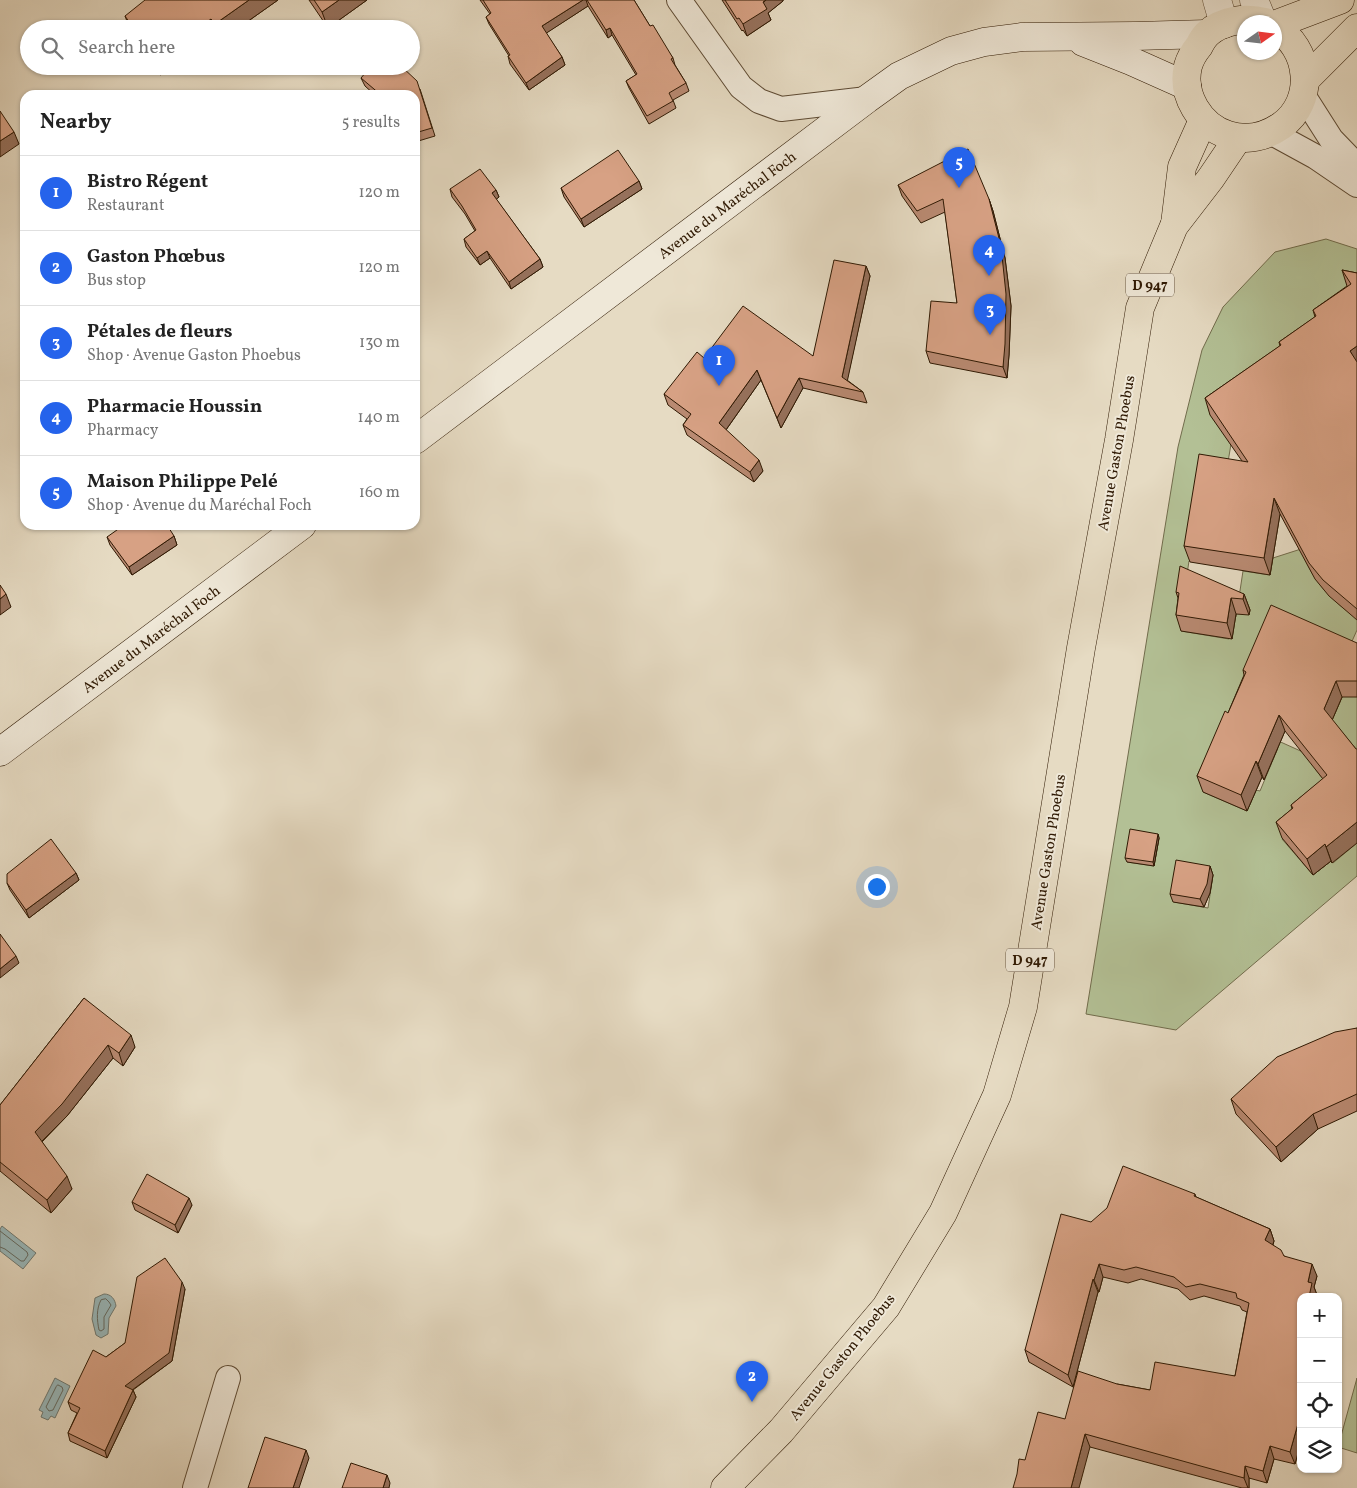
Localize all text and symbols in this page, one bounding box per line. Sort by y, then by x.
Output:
north arrow [1237,15,1282,60]
search box [20,20,420,75]
icon: search [38,34,66,62]
text: Search here [78,35,175,61]
text: Nearby [40,108,111,137]
text: 5 results [342,112,400,134]
street label: Avenue du Maréchal Foch [655,147,801,265]
pin: 5 [943,147,975,188]
text: Bistro Régent [87,169,208,195]
text: 1 [53,182,59,204]
text: 120 m [358,182,400,204]
text: Restaurant [87,195,165,217]
pin: 4 [973,235,1005,276]
text: Gaston Phœbus [87,244,225,270]
text: 2 [52,257,60,279]
text: 120 m [358,257,400,279]
text: Bus stop [87,270,146,292]
road number: D 947 [1126,274,1174,296]
pin: 3 [974,294,1006,335]
text: Pétales de fleurs [87,319,233,345]
text: 3 [52,332,60,354]
text: 130 m [359,332,400,354]
text: Shop · Avenue Gaston Phoebus [87,345,301,367]
pin: 1 [703,345,735,386]
street label: Avenue Gaston Phoebus [1093,374,1142,533]
text: Pharmacie Houssin [87,394,262,420]
text: 4 [51,407,61,429]
text: 140 m [358,407,400,429]
text: Pharmacy [87,420,158,442]
text: Maison Philippe Pelé [87,469,278,495]
text: 5 [52,482,60,504]
text: 160 m [359,482,400,504]
text: Shop · Avenue du Maréchal Foch [87,495,312,517]
street label: Avenue du Maréchal Foch [79,581,225,699]
street label: Avenue Gaston Phoebus [1027,773,1072,932]
your location [864,874,890,900]
road number: D 947 [1006,948,1054,972]
street label: Avenue Gaston Phoebus [785,1290,901,1426]
map controls [1297,1293,1342,1473]
button: + [1297,1293,1342,1338]
button: − [1297,1338,1342,1383]
pin: 2 [736,1361,768,1402]
button: locate [1297,1383,1342,1428]
button: layers [1297,1428,1342,1473]

